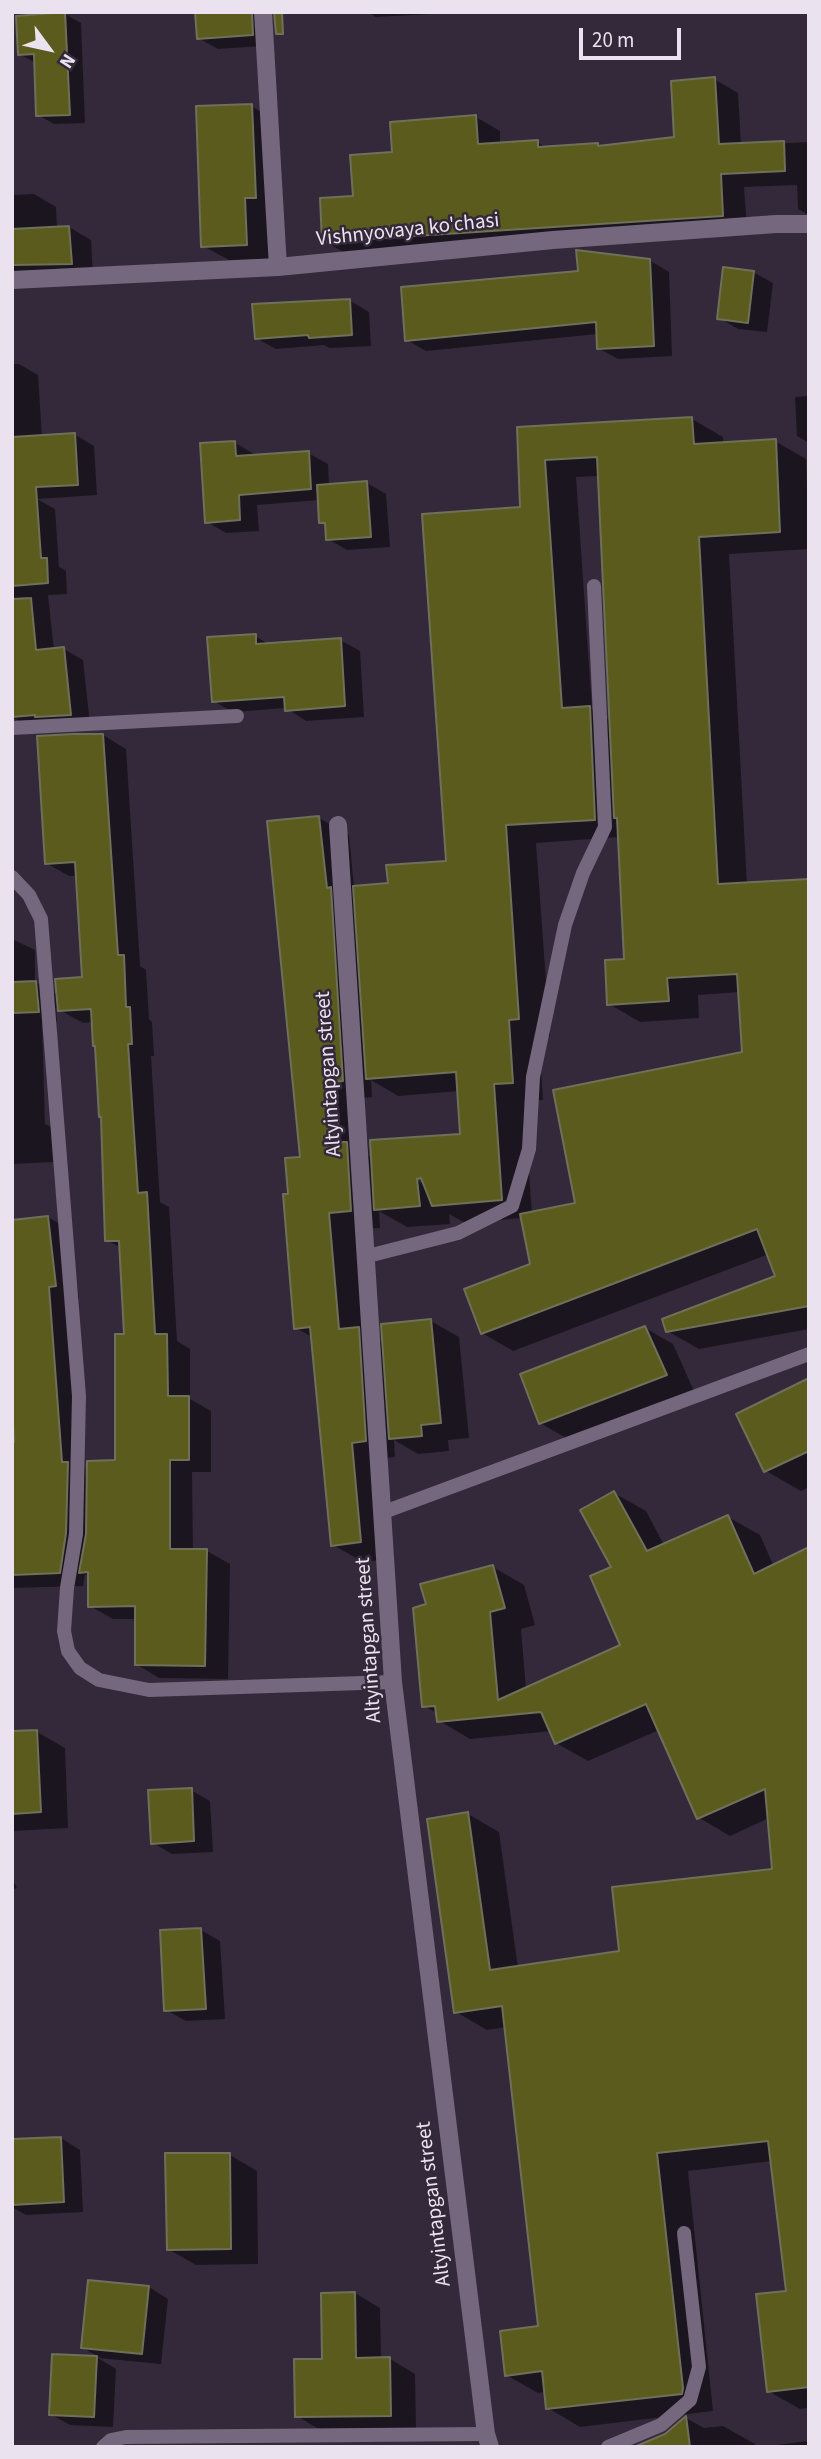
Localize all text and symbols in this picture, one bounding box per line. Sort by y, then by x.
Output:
north arrow [14,14,84,84]
scale bar [583,14,684,58]
text: 20 m [592,25,634,55]
text: N [52,48,82,73]
street label: Vishnyovaya ko'chasi [315,209,501,253]
street label: Altyintapgan street [312,990,348,1158]
street label: Altyintapgan street [352,1556,388,1724]
street label: Altyintapgan street [412,2120,458,2288]

